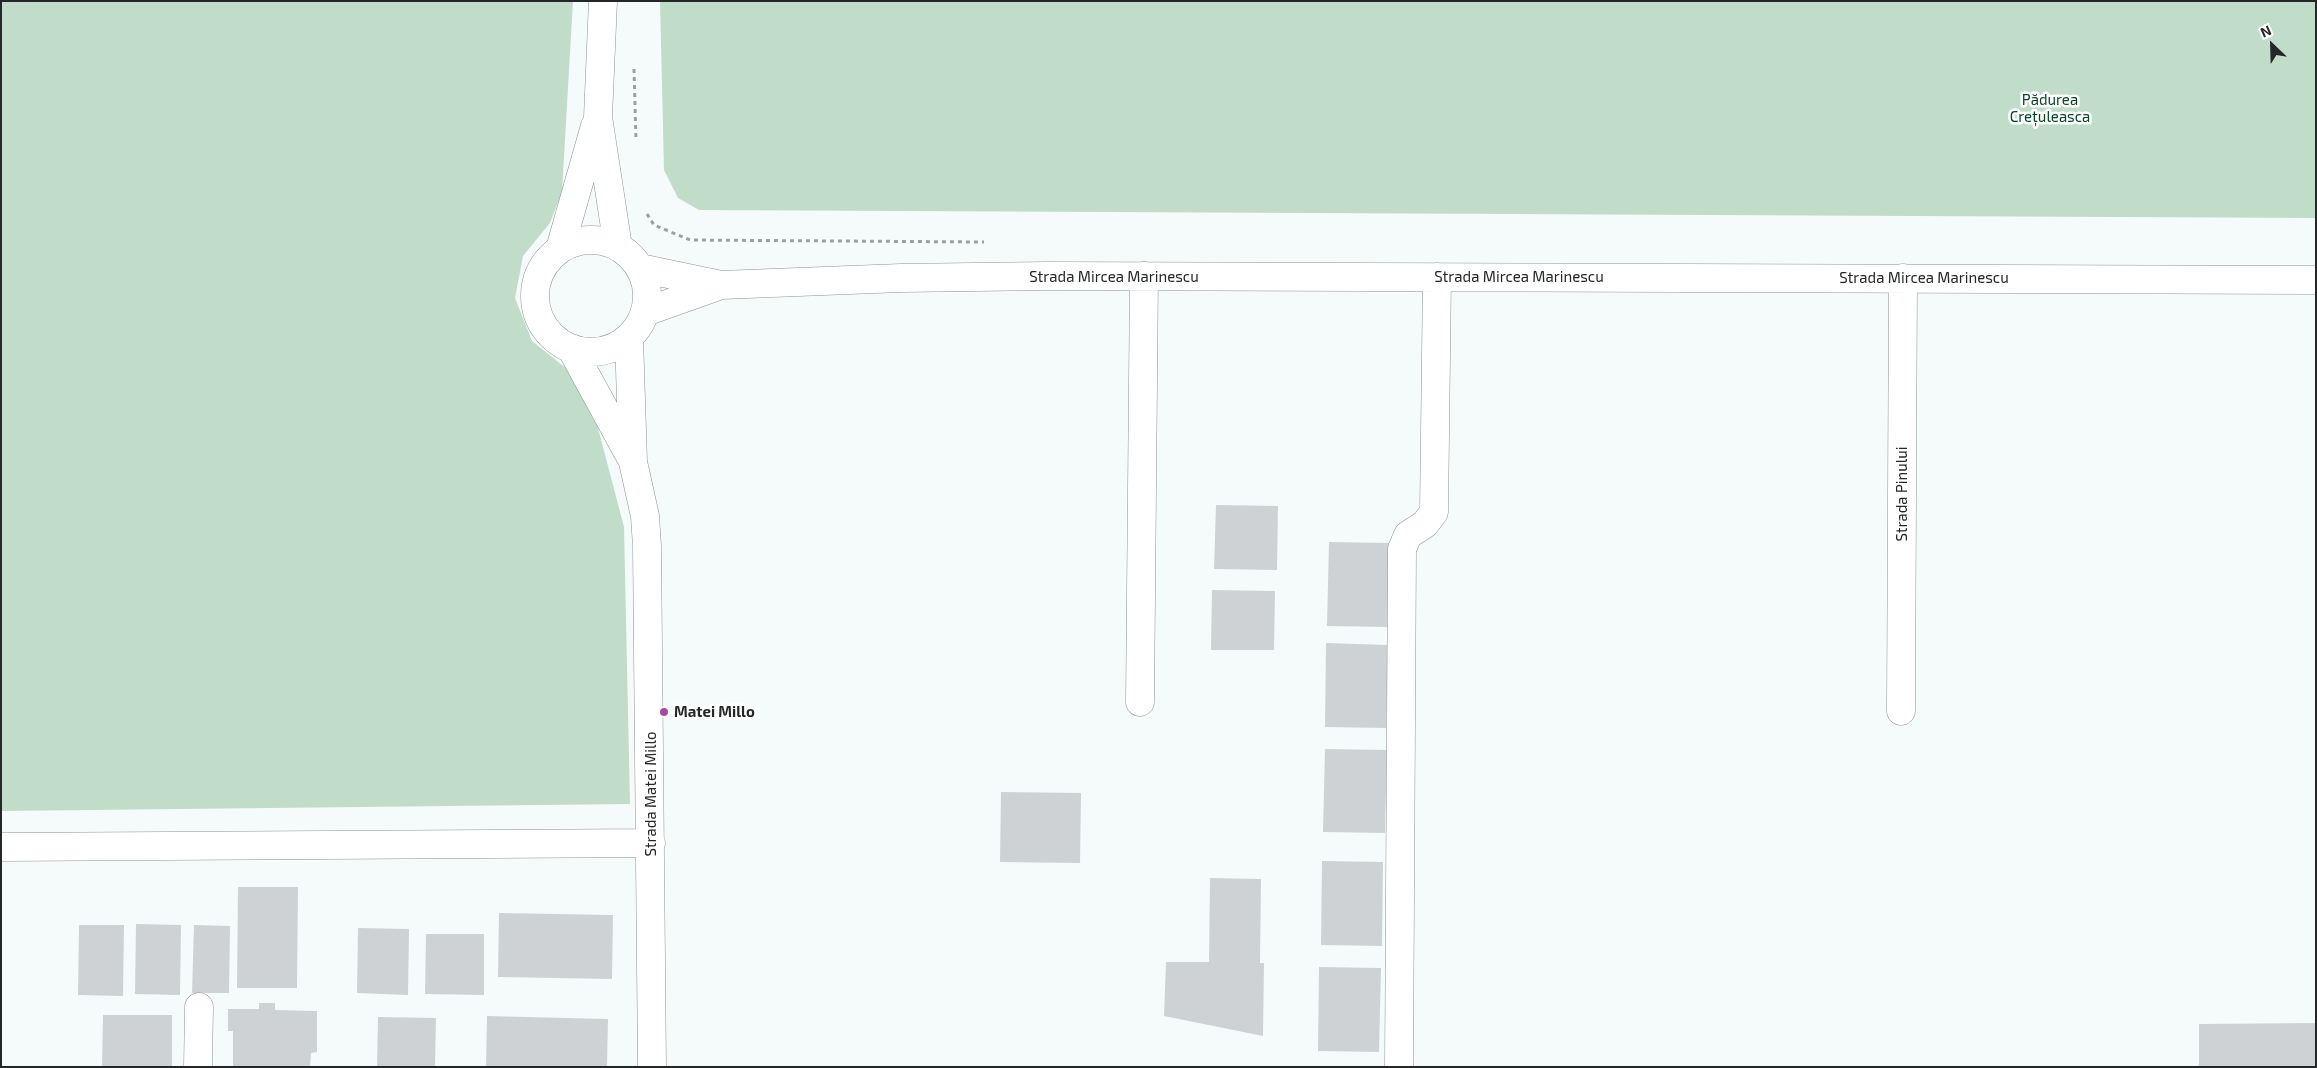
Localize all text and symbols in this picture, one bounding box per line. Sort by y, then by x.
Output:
north arrow [2247,20,2297,70]
text: N [2258,21,2274,41]
park label: Pădurea Crețuleasca [2010,91,2090,126]
street label: Strada Mircea Marinescu [1029,268,1199,286]
street label: Strada Mircea Marinescu [1434,268,1604,286]
street label: Strada Mircea Marinescu [1839,269,2009,287]
street label: Strada Pinului [1893,446,1911,542]
place label: Matei Millo [674,703,755,721]
marker: Matei Millo [658,706,670,718]
street label: Strada Matei Millo [642,732,660,856]

